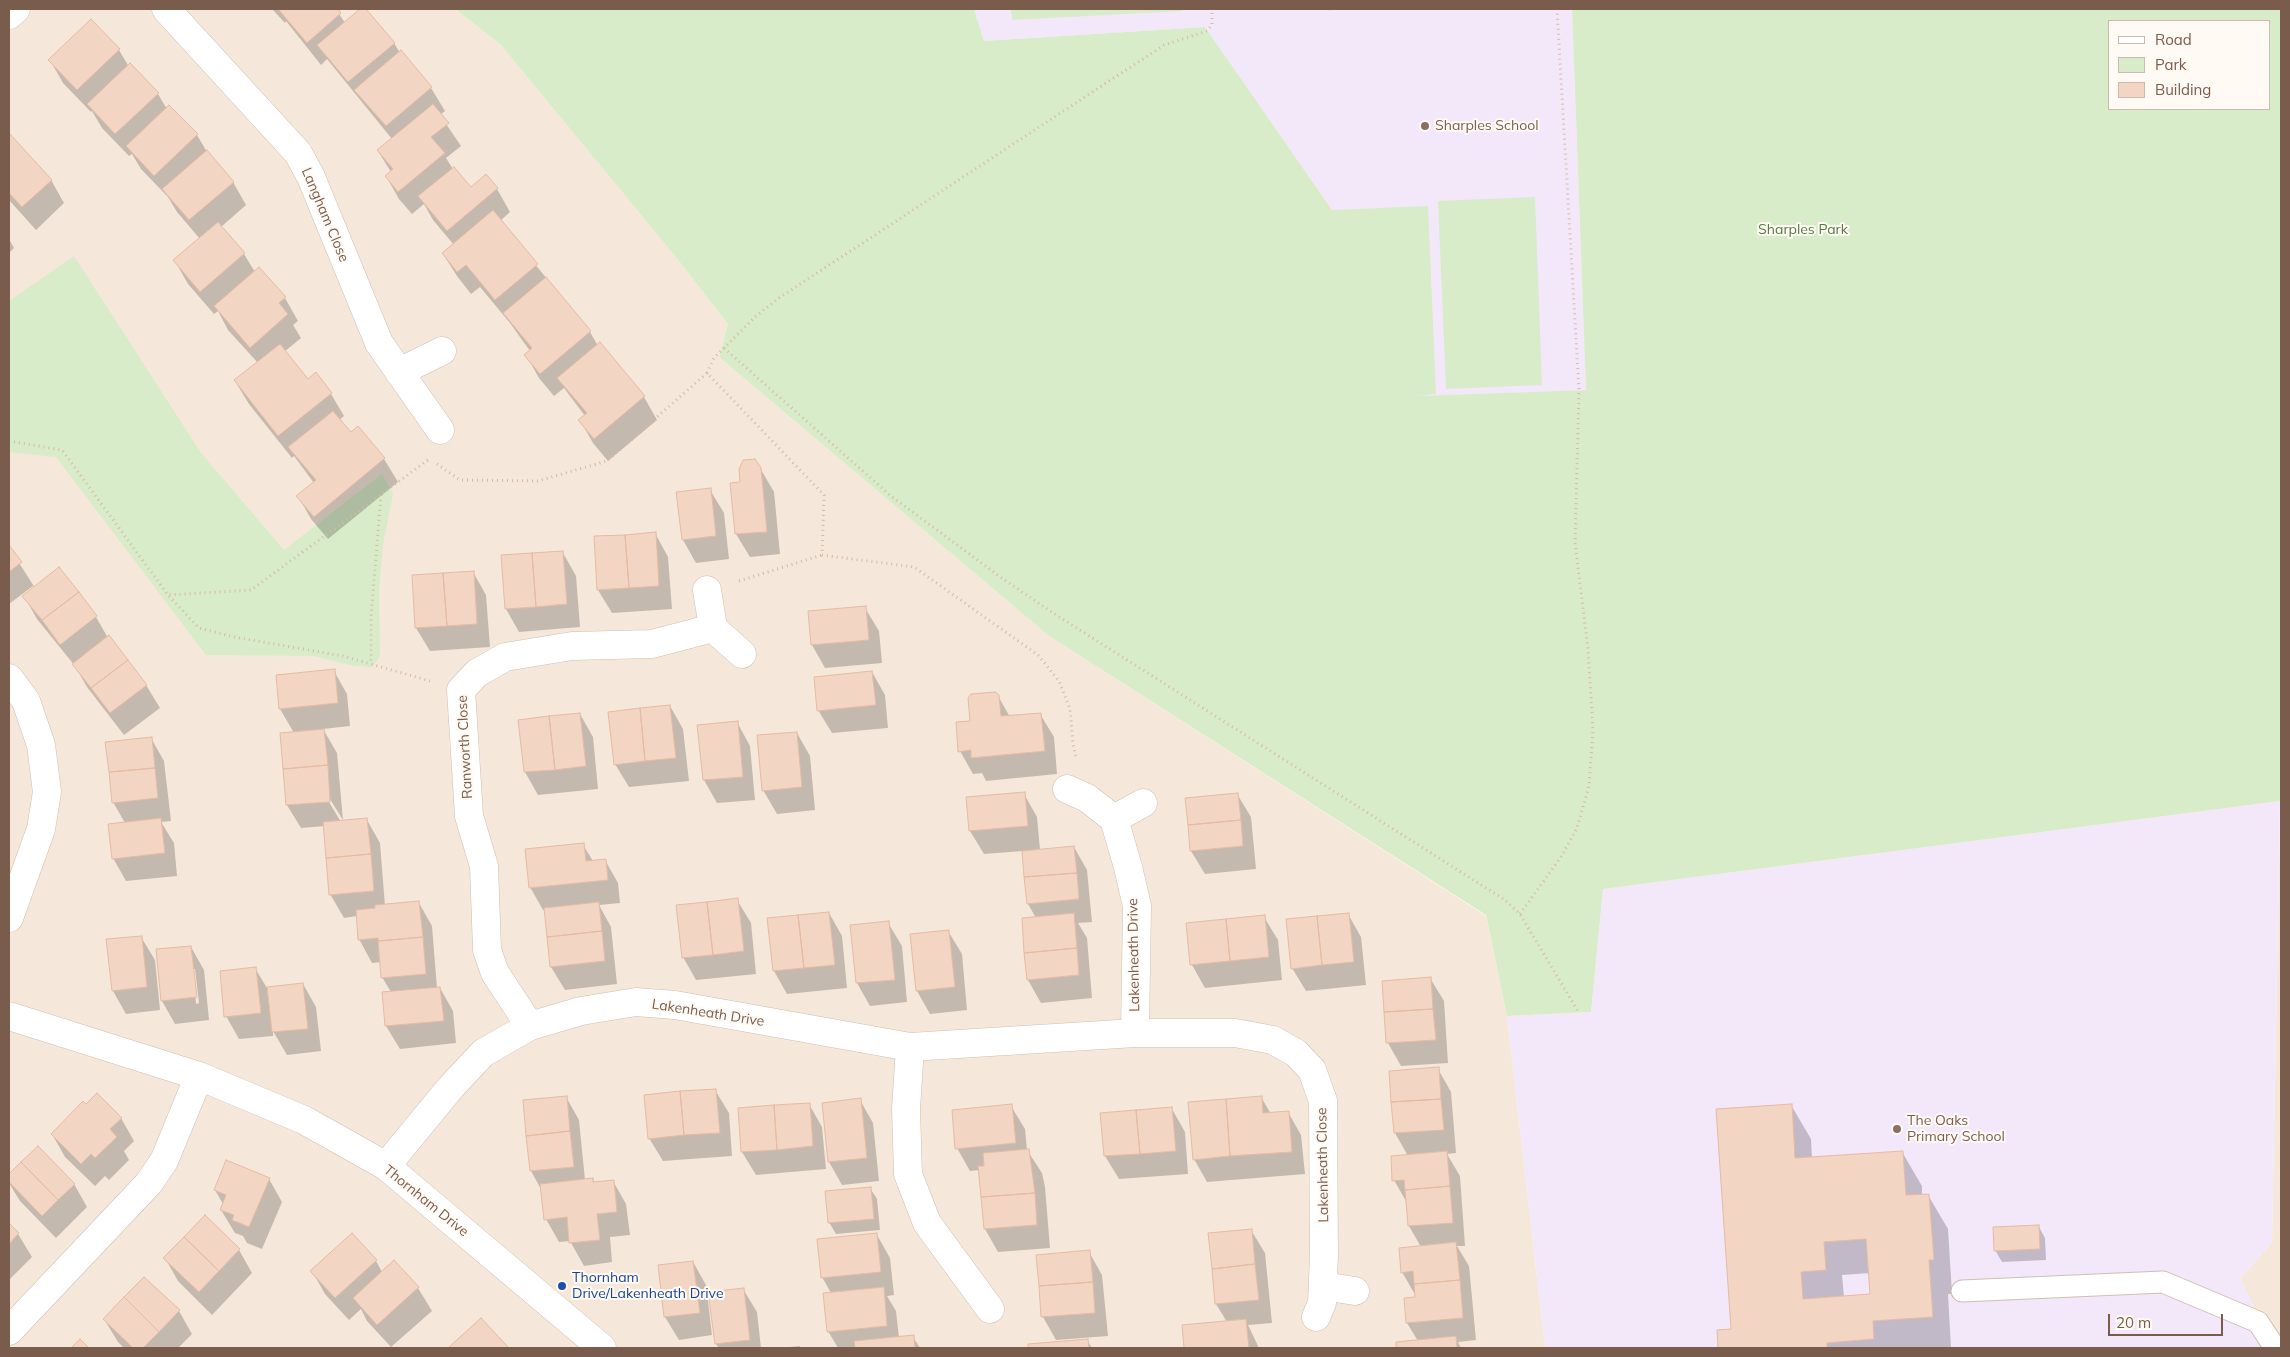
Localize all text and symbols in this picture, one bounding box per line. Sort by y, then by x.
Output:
legend [2108,20,2270,110]
text: Road [2155,30,2192,49]
text: Park [2155,55,2187,74]
text: Building [2155,80,2211,99]
place label: Sharples School [1435,118,1539,134]
marker: Sharples School [1419,120,1431,132]
street label: Langham Close [298,165,352,265]
park label: Sharples Park [1758,222,1848,238]
street label: Ranworth Close [454,695,476,799]
street label: Lakenheath Drive [1125,898,1143,1012]
street label: Lakenheath Drive [651,996,765,1030]
street label: Lakenheath Close [1314,1107,1332,1223]
place label: The Oaks Primary School [1907,1113,2005,1146]
marker: The Oaks Primary School [1891,1123,1903,1135]
street label: Thornham Drive [380,1162,472,1240]
place label: Thornham Drive/Lakenheath Drive [572,1270,724,1302]
marker: Thornham Drive/Lakenheath Drive [556,1280,568,1292]
scale bar [2110,1304,2225,1336]
text: 20 m [2116,1313,2151,1332]

